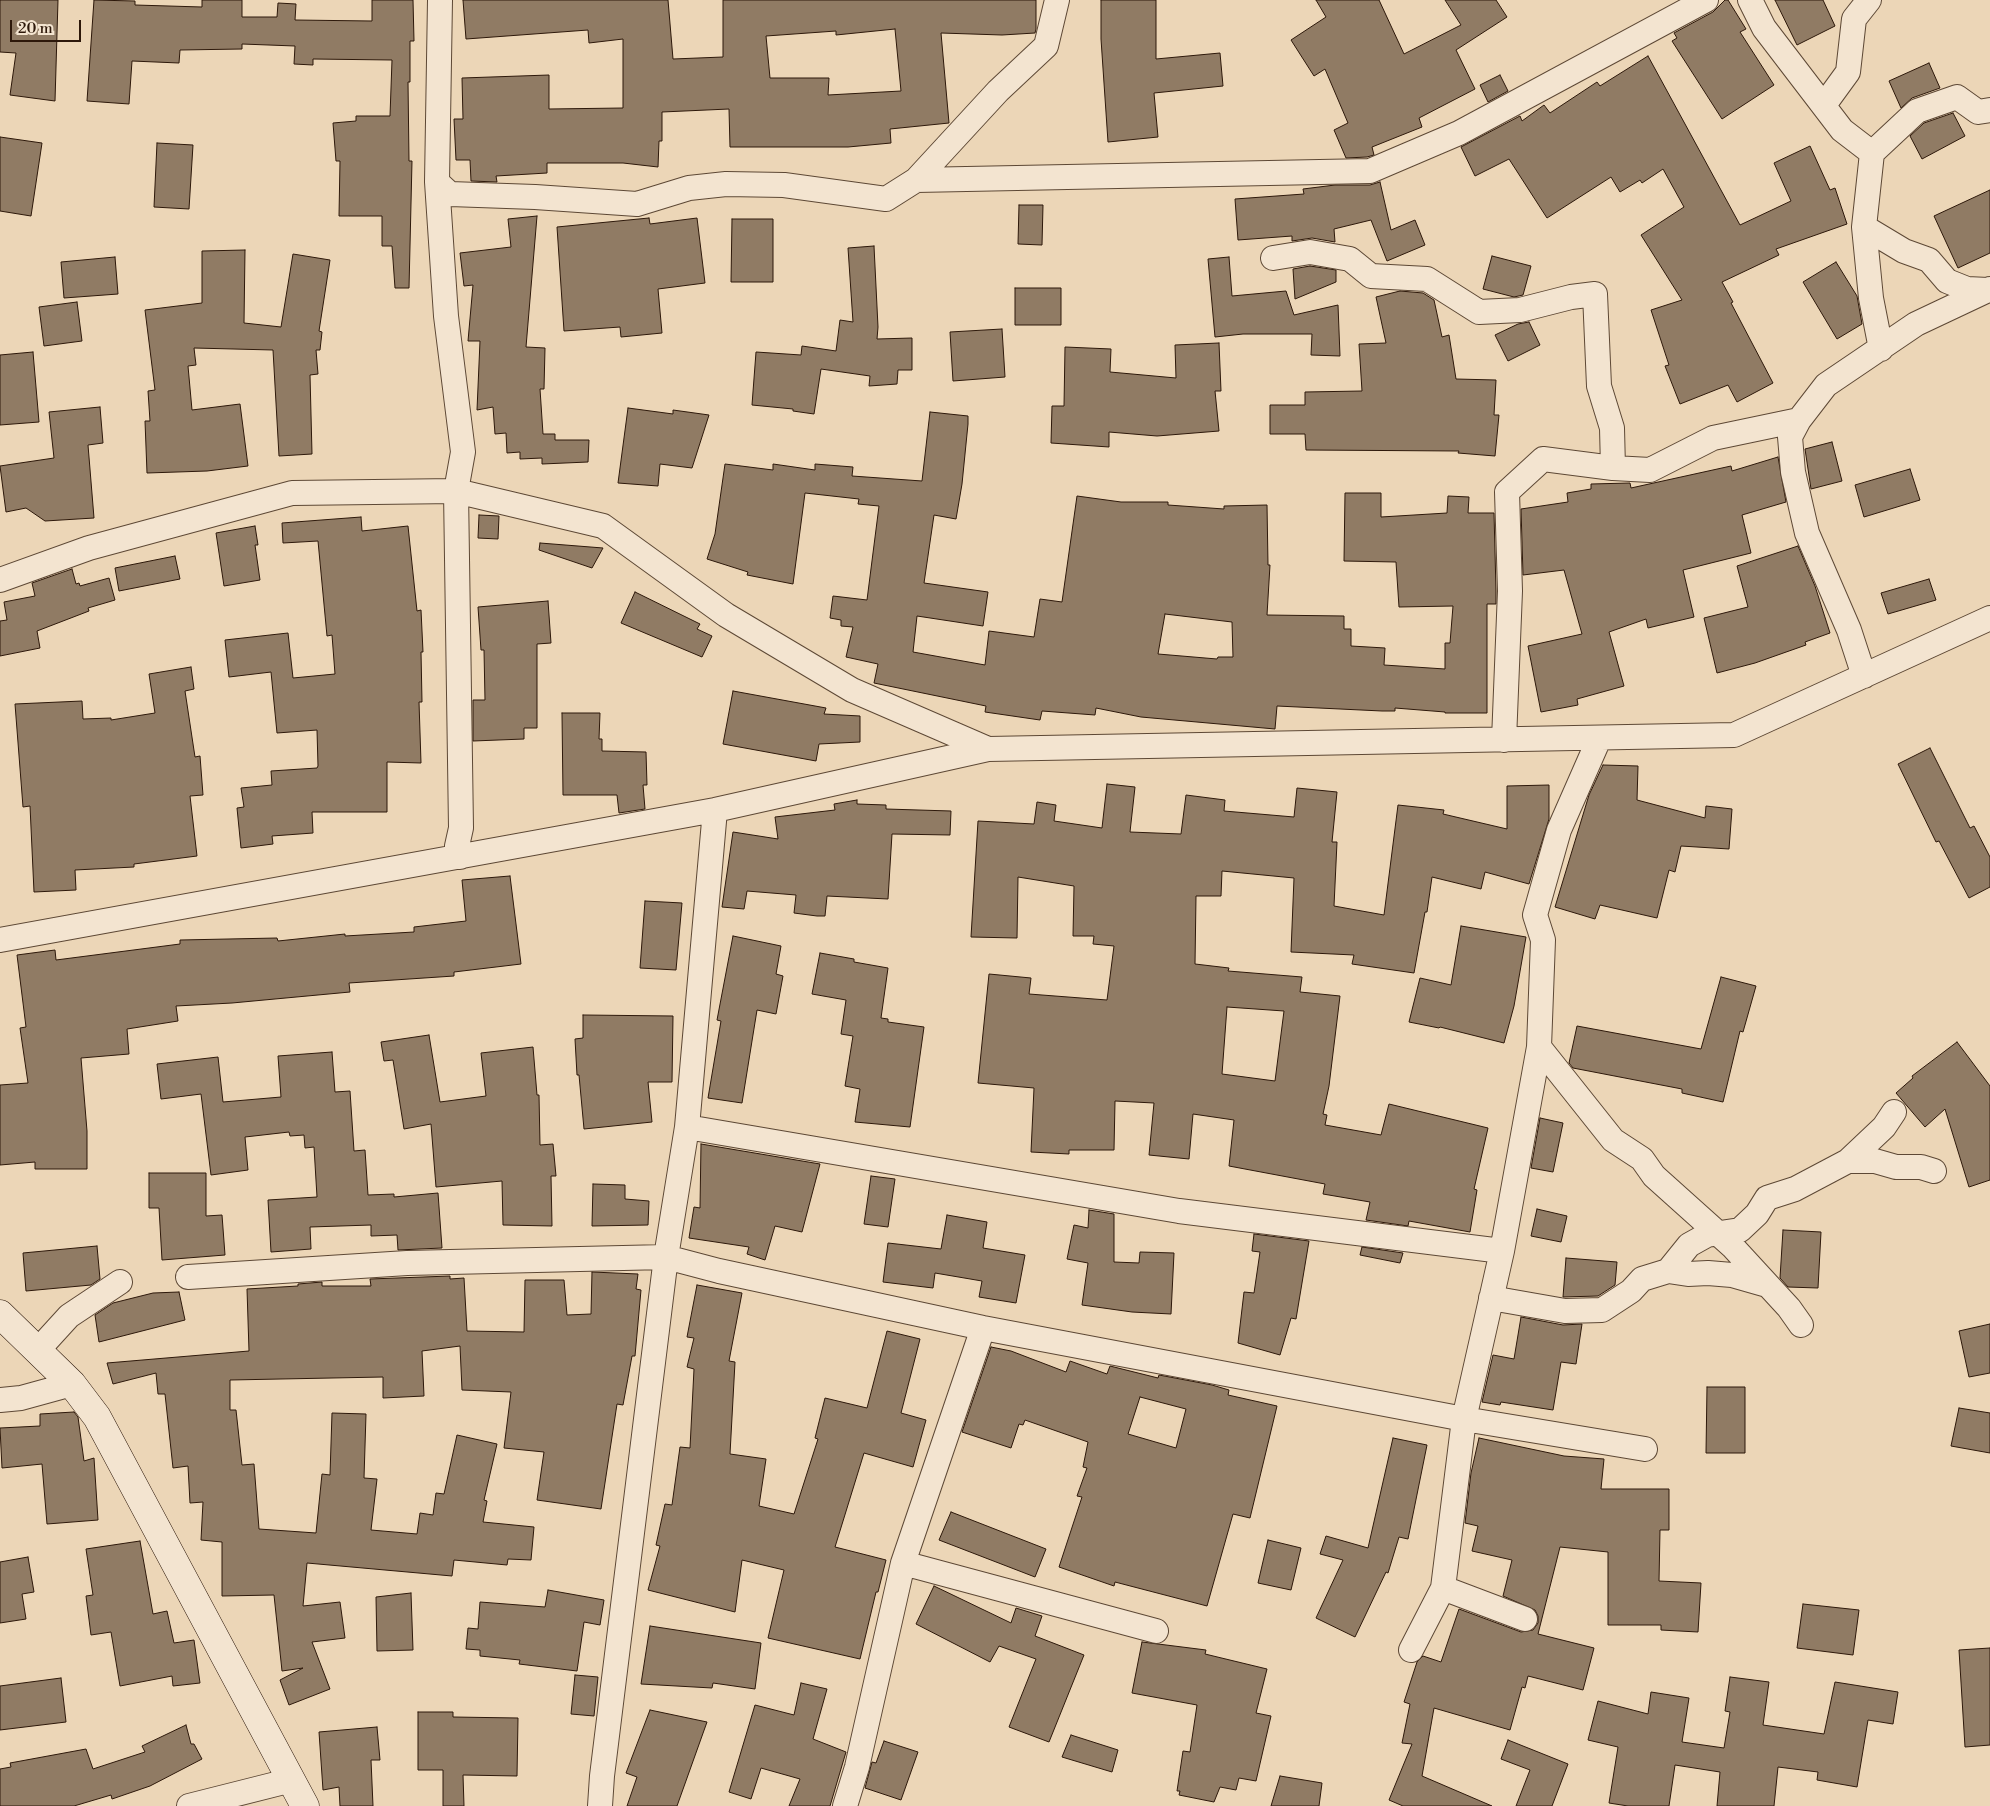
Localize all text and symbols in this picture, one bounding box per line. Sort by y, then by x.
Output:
scale bar [12,10,84,42]
text: 20 m [18,19,53,38]

